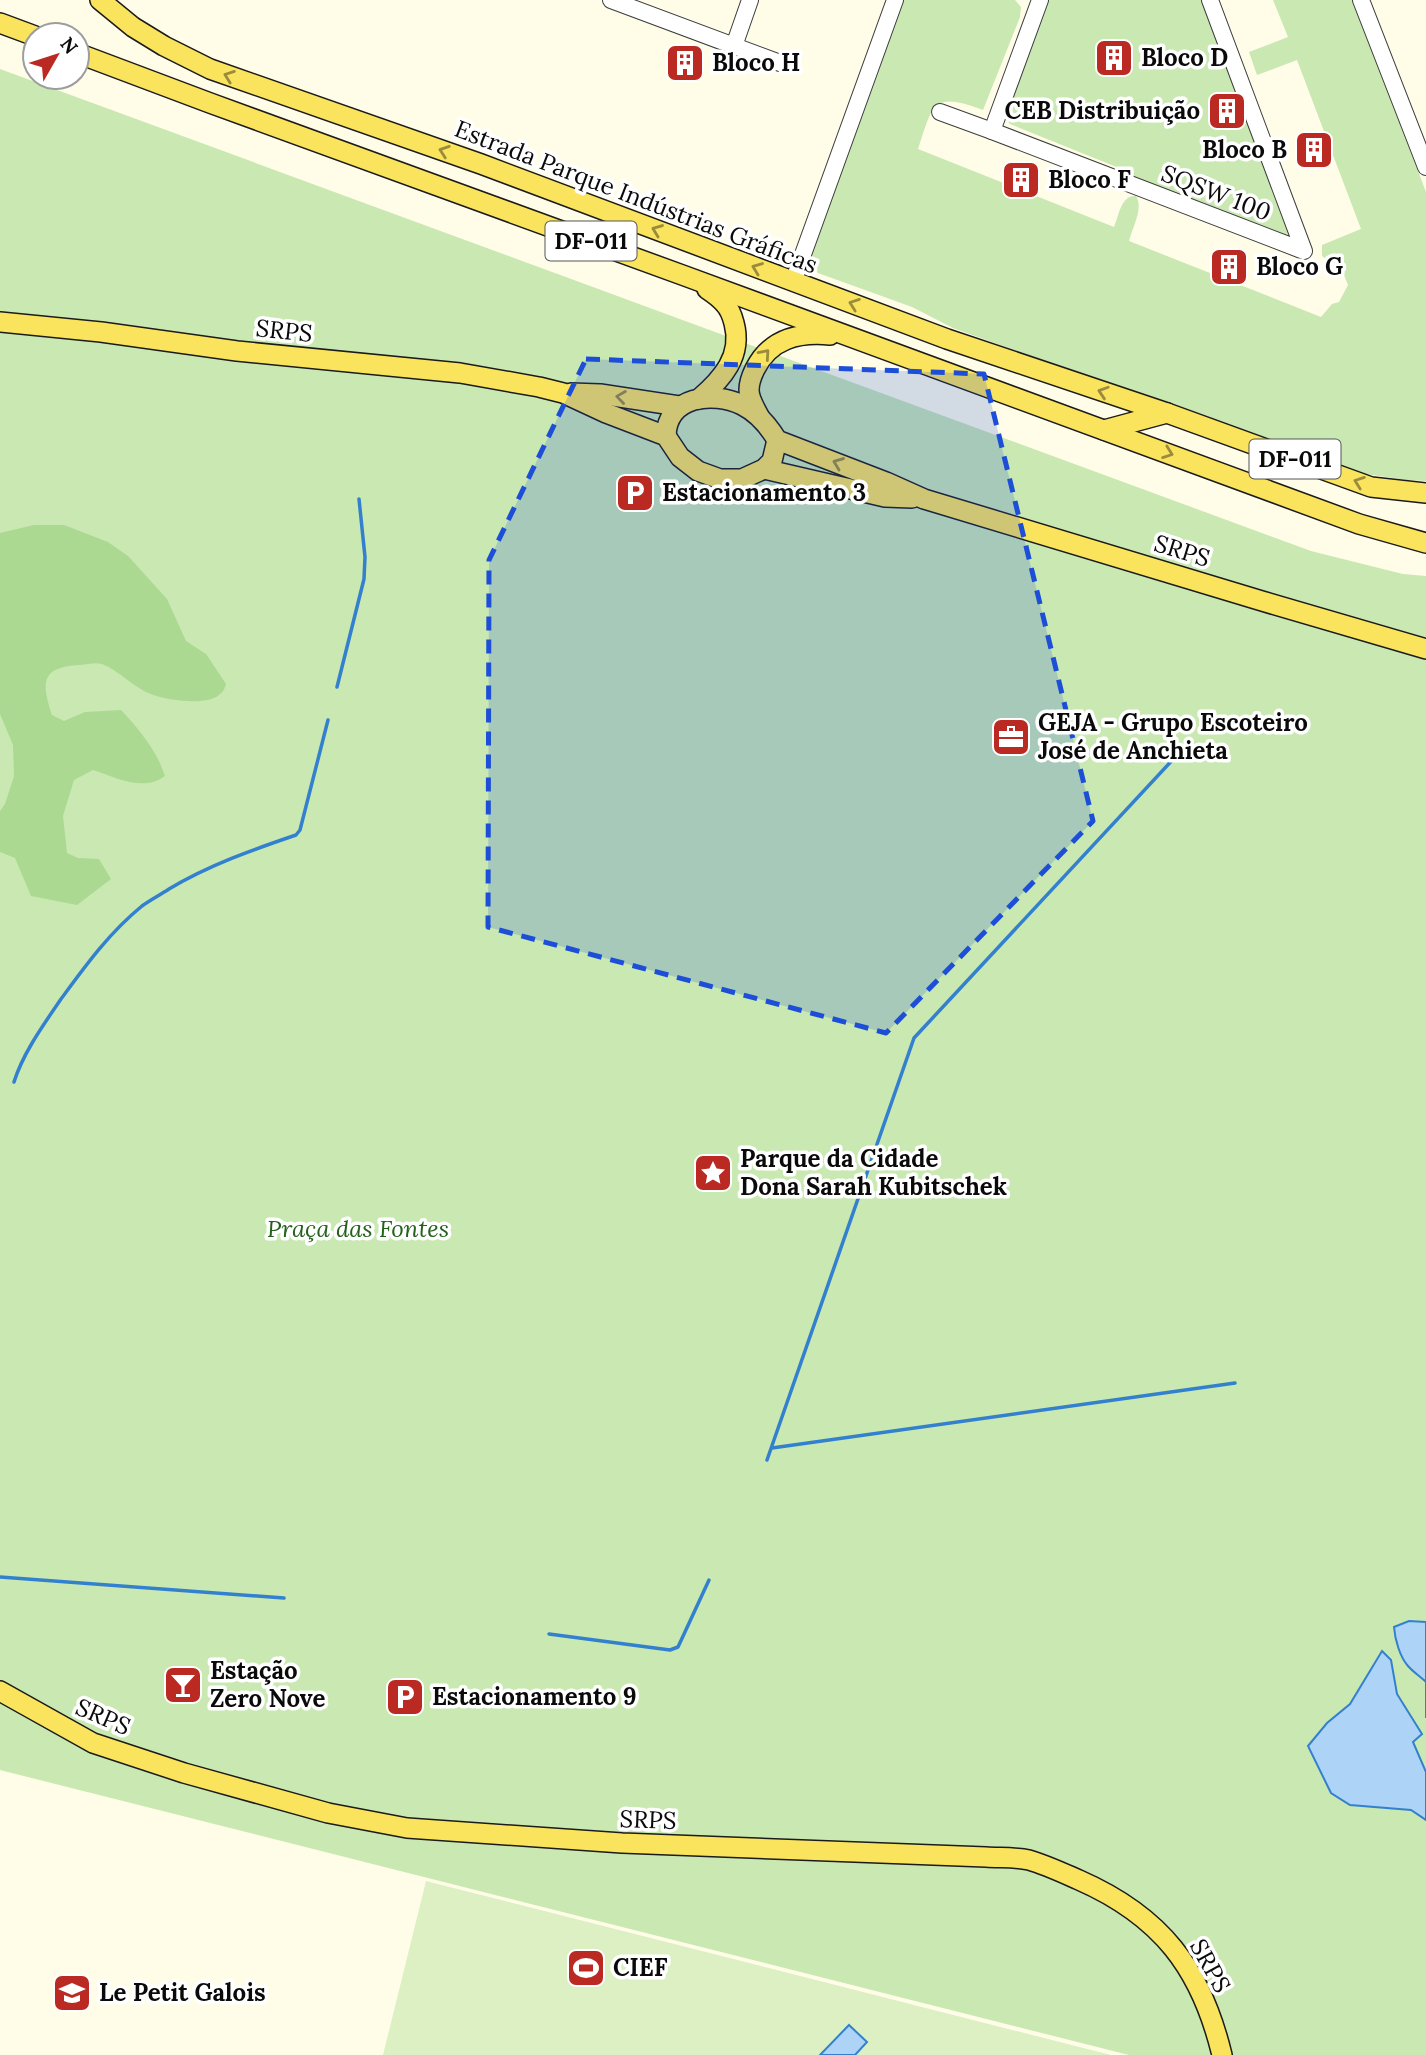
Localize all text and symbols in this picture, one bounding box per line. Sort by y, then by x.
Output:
north arrow [21,21,91,91]
text: N [55,32,83,59]
building icon: Bloco D [1093,37,1135,79]
building icon: Bloco H [664,42,706,84]
place label: Bloco D [1141,42,1228,73]
place label: Bloco H [712,47,800,78]
one-way arrow [224,70,236,84]
building icon: CEB Distribuição [1206,90,1248,132]
place label: CEB Distribuição [1004,95,1200,126]
street label: Estrada Parque Indústrias Gráficas [450,113,822,280]
building icon: Bloco B [1293,129,1335,171]
place label: Bloco B [1202,134,1287,165]
one-way arrow [438,145,450,159]
street label: SQSW 100 [1157,157,1275,228]
building icon: Bloco F [1000,159,1042,201]
place label: Bloco F [1048,164,1131,195]
road number: DF-011 [546,222,636,260]
one-way arrow [652,225,664,239]
building icon: Bloco G [1208,246,1250,288]
place label: Bloco G [1256,251,1343,282]
one-way arrow [751,263,763,277]
one-way arrow [848,299,860,313]
street label: SRPS [254,312,314,349]
one-way arrow [757,349,770,362]
one-way arrow [1097,386,1109,400]
one-way arrow [615,390,627,405]
road number: DF-011 [1250,440,1340,478]
one-way arrow [1162,445,1174,459]
one-way arrow [833,458,845,472]
parking icon: Estacionamento 3 [614,472,656,514]
one-way arrow [1353,476,1365,490]
place label: Estacionamento 3 [662,477,866,508]
street label: SRPS [1150,527,1214,574]
place label: GEJA - Grupo Escoteiro José de Anchieta [1038,707,1308,766]
office icon: GEJA - Grupo Escoteiro José de Anchieta [990,716,1032,758]
place label: Parque da Cidade Dona Sarah Kubitschek [740,1143,1007,1202]
place icon: Parque da Cidade Dona Sarah Kubitschek [692,1152,734,1194]
park label: Praça das Fontes [267,1213,449,1244]
place label: Estação Zero Nove [210,1655,325,1714]
bar icon: Estação Zero Nove [162,1664,204,1706]
parking icon: Estacionamento 9 [384,1676,426,1718]
place label: Estacionamento 9 [432,1681,637,1712]
street label: SRPS [71,1691,135,1742]
street label: SRPS [619,1803,677,1836]
street label: SRPS [1183,1933,1238,1998]
sports icon: CIEF [565,1947,607,1989]
place label: CIEF [613,1952,668,1983]
school or university icon: Le Petit Galois [51,1972,93,2014]
place label: Le Petit Galois [99,1977,266,2008]

